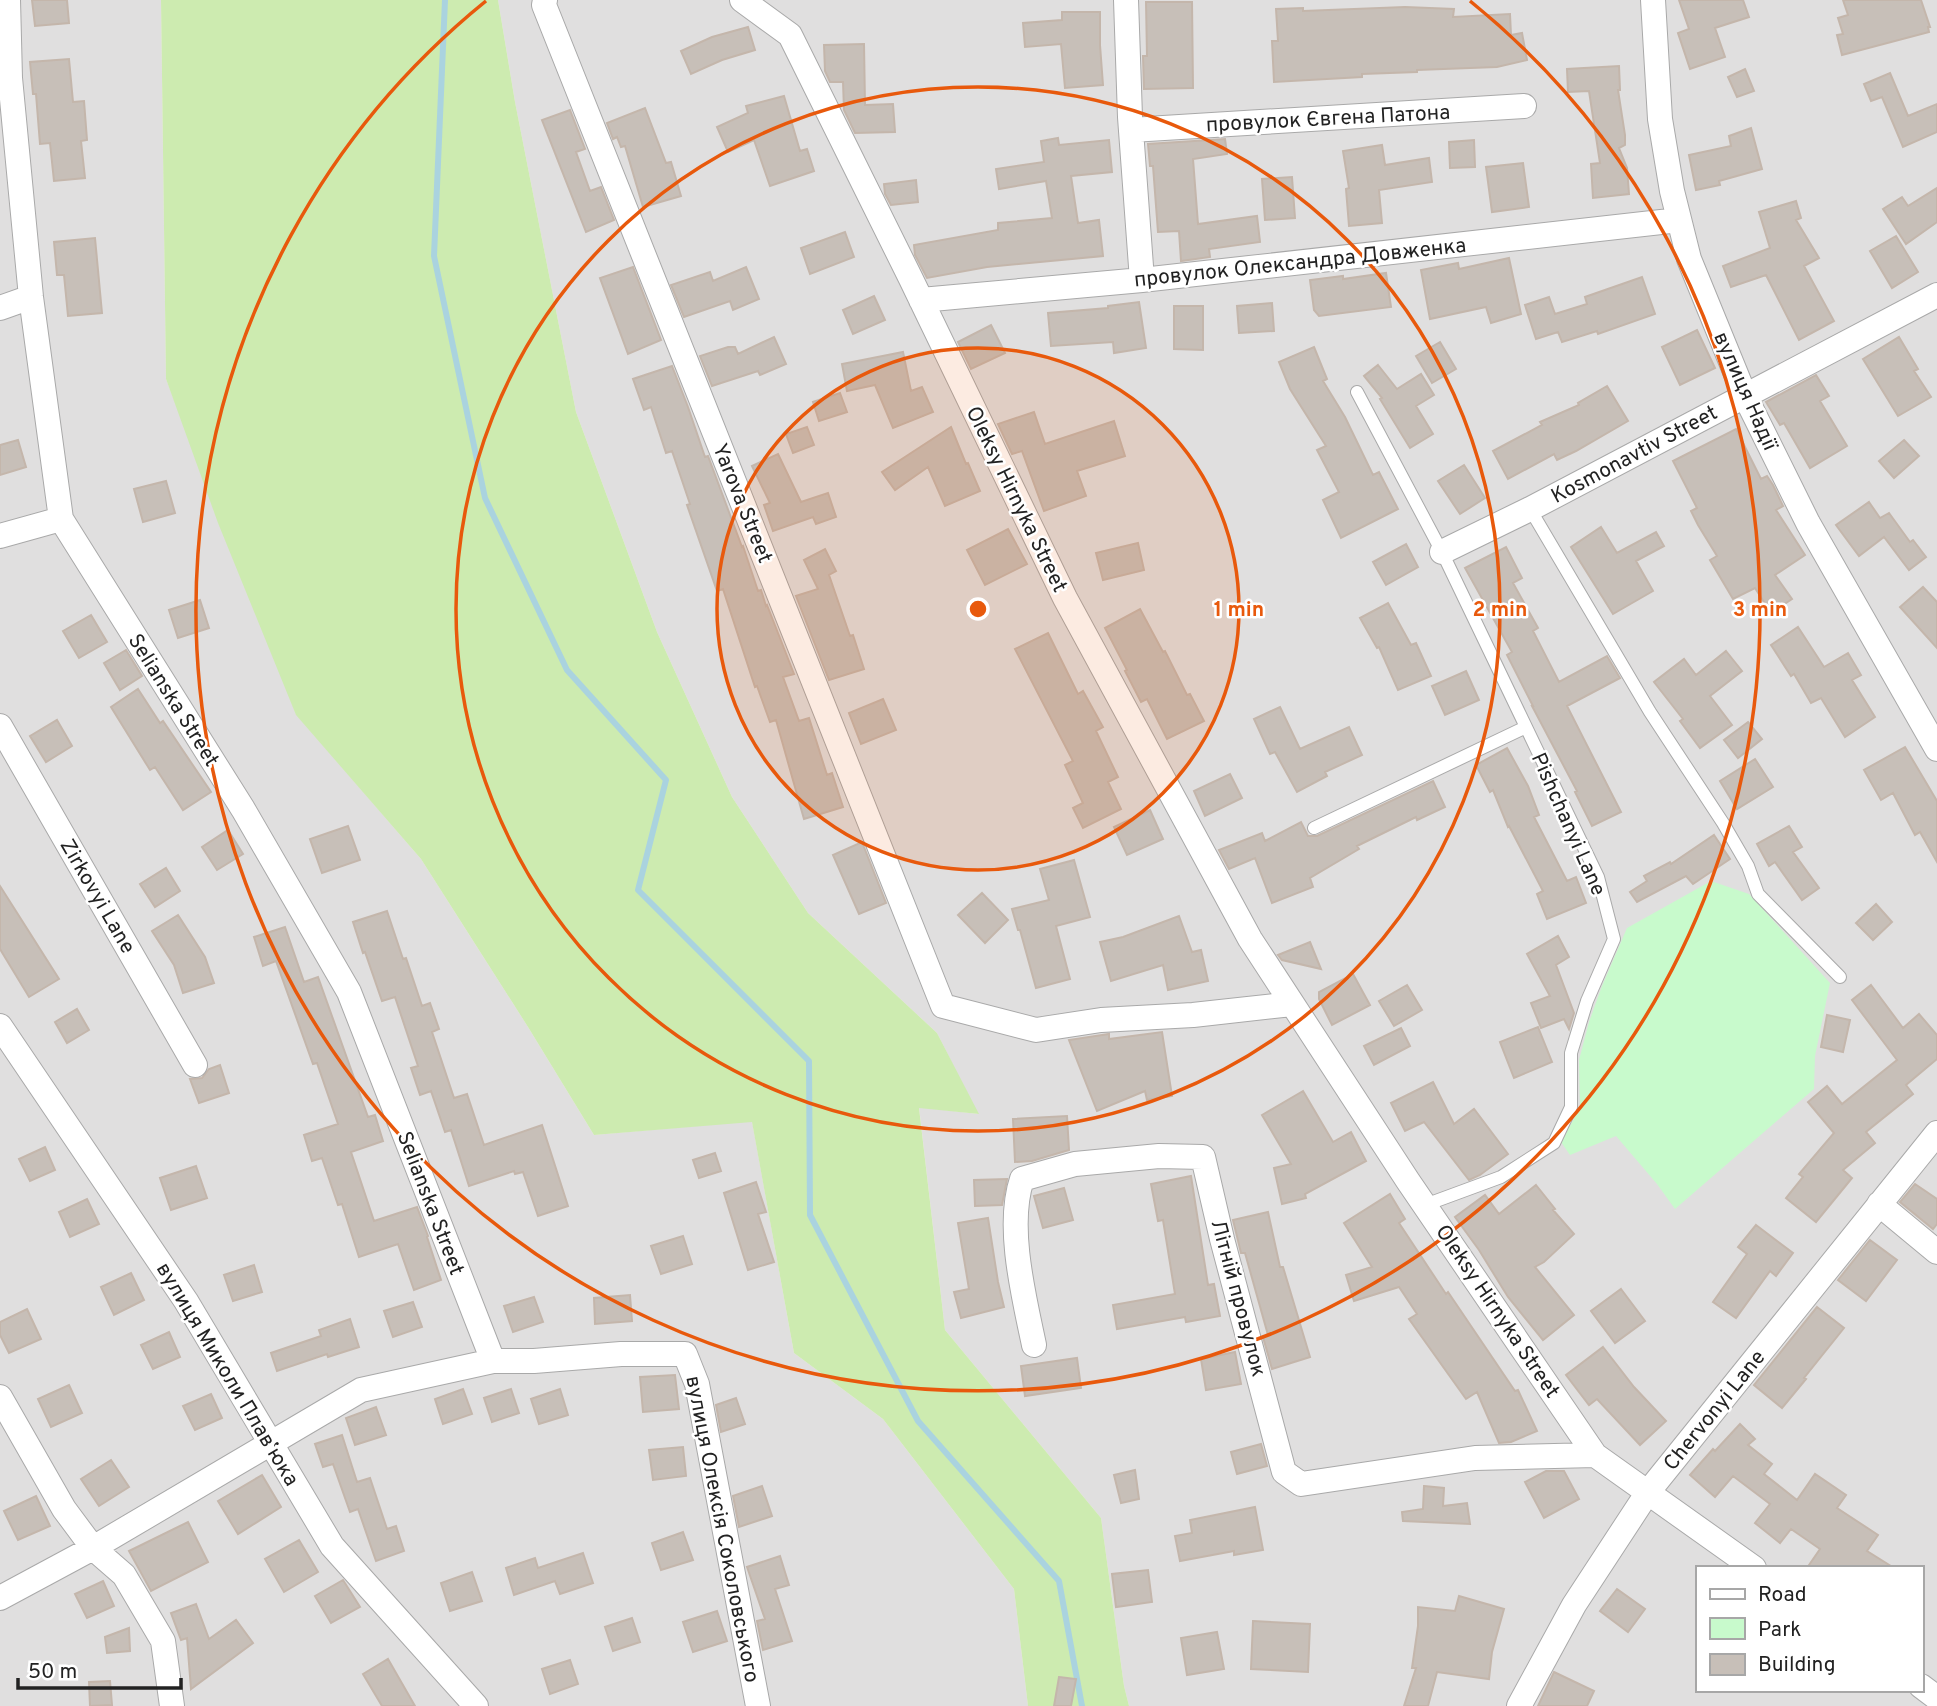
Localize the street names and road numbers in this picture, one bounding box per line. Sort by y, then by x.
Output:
street label: провулок Євгена Патона [1205,100,1451,139]
street label: провулок Олександра Довженка [1133,233,1468,294]
street label: вулиця Надії [1706,328,1783,456]
street label: Kosmonavtiv Street [1547,400,1723,511]
street label: Oleksy Hirnyka Street [959,402,1072,597]
street label: Yarova Street [705,440,778,567]
street label: Selianska Street [121,629,224,772]
street label: Pishchanyi Lane [1524,749,1611,900]
street label: Zirkovyi Lane [53,834,140,959]
street label: Selianska Street [390,1128,469,1279]
street label: Літній провулок [1204,1217,1272,1380]
street label: Oleksy Hirnyka Street [1429,1220,1565,1404]
street label: вулиця Миколи Плавʼюка [149,1258,304,1492]
street label: Chervonyi Lane [1658,1345,1772,1477]
street label: вулиця Олексія Соколовського [679,1374,765,1685]

